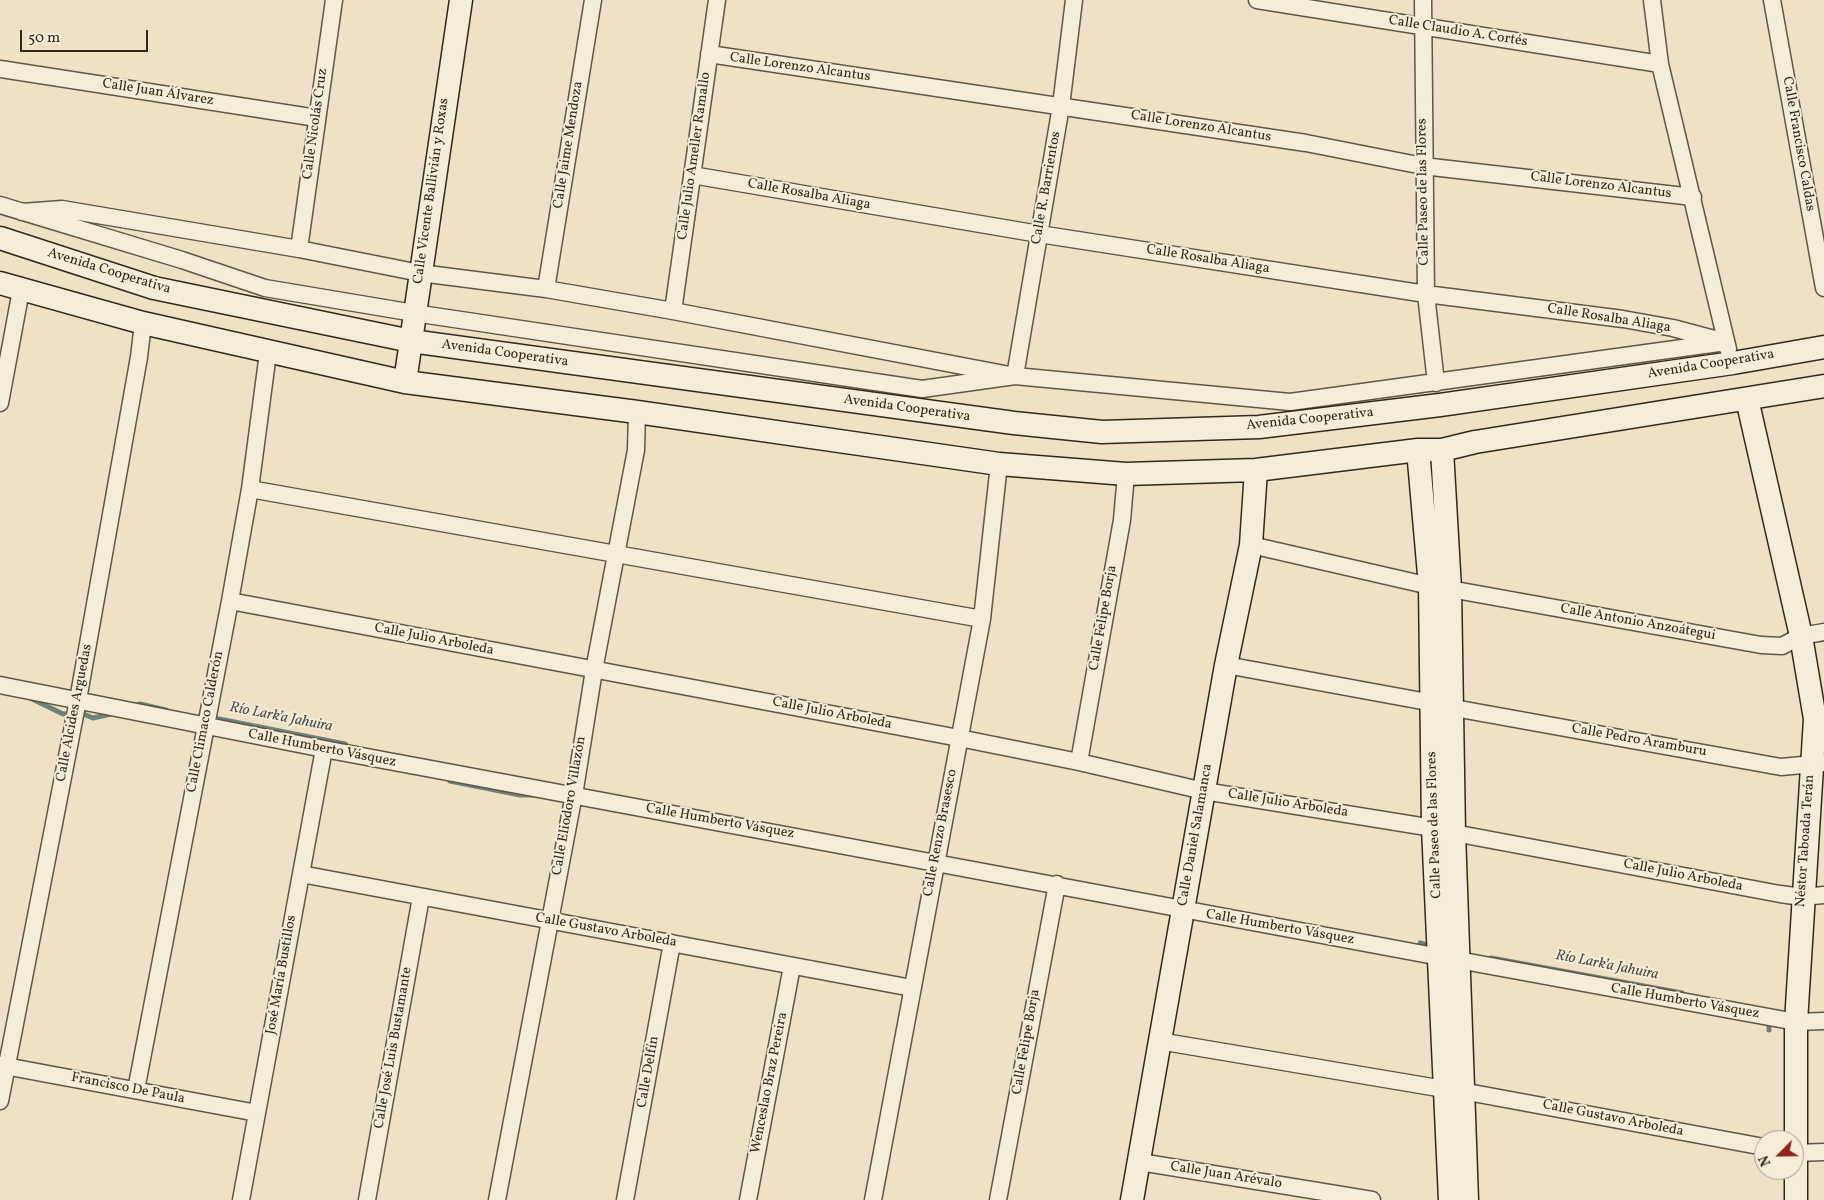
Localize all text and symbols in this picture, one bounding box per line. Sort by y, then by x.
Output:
street label: Calle Claudio A. Cortés [1387,13,1529,51]
scale bar [22,20,150,52]
text: 50 m [28,28,60,49]
street label: Calle Lorenzo Alcantus [729,50,871,86]
street label: Calle Nicolás Cruz [300,67,332,181]
street label: Calle Julio Ameller Ramallo [675,71,715,241]
street label: Calle Francisco Caldas [1778,75,1818,213]
street label: Calle Juan Álvarez [101,76,215,110]
street label: Calle Jaime Mendoza [551,80,587,210]
street label: Calle Vicente Ballivián y Roxas [411,97,453,285]
street label: Calle Lorenzo Alcantus [1130,108,1272,146]
street label: Calle Paseo de las Flores [1414,118,1434,266]
street label: Calle R. Barrientos [1029,130,1065,246]
street label: Calle Lorenzo Alcantus [1530,169,1672,203]
street label: Calle Rosalba Aliaga [746,176,872,214]
street label: Calle Rosalba Aliaga [1145,242,1271,278]
street label: Avenida Cooperativa [45,245,173,299]
street label: Calle Rosalba Aliaga [1546,301,1672,337]
street label: Avenida Cooperativa [440,337,570,371]
street label: Avenida Cooperativa [1646,347,1776,383]
street label: Avenida Cooperativa [842,392,972,426]
street label: Avenida Cooperativa [1245,405,1375,435]
street label: Calle Felipe Borja [1086,564,1122,672]
street label: Calle Antonio Anzoátegui [1559,601,1717,645]
street label: Calle Julio Arboleda [373,620,495,660]
street label: Calle Alcides Arguedas [53,643,97,783]
street label: Calle Climaco Calderón [184,650,228,794]
street label: Calle Julio Arboleda [771,694,893,734]
water label: Río Lark’a Jahuira [228,699,334,737]
street label: Calle Pedro Aramburu [1570,721,1708,761]
street label: Calle Humberto Vásquez [247,726,397,772]
street label: Calle Eliodoro Villazón [549,735,591,877]
street label: Calle Paseo de las Flores [1424,751,1446,899]
street label: Calle Daniel Salamanca [1175,763,1217,907]
street label: Calle Renzo Brasesco [920,768,962,898]
street label: Néstor Taboada Terán [1793,774,1819,908]
street label: Calle Julio Arboleda [1227,786,1349,822]
street label: Calle Humberto Vásquez [644,801,796,843]
street label: Calle Julio Arboleda [1622,856,1744,896]
street label: Calle Humberto Vásquez [1204,907,1356,949]
street label: Calle Gustavo Arboleda [534,910,678,952]
street label: José María Bustillos [263,914,301,1036]
water label: Río Lark’a Jahuira [1554,947,1660,985]
street label: Calle José Luis Bustamante [372,966,416,1130]
street label: Calle Humberto Vásquez [1609,981,1761,1023]
street label: Calle Felipe Borja [1009,988,1045,1096]
street label: Wenceslao Braz Pereira [748,1011,792,1155]
street label: Calle Delfín [634,1035,664,1109]
street label: Francisco De Paula [70,1070,186,1108]
street label: Calle Gustavo Arboleda [1541,1097,1685,1141]
north arrow [1754,1130,1804,1180]
text: N [1755,1152,1776,1169]
street label: Calle Juan Arévalo [1169,1159,1283,1193]

